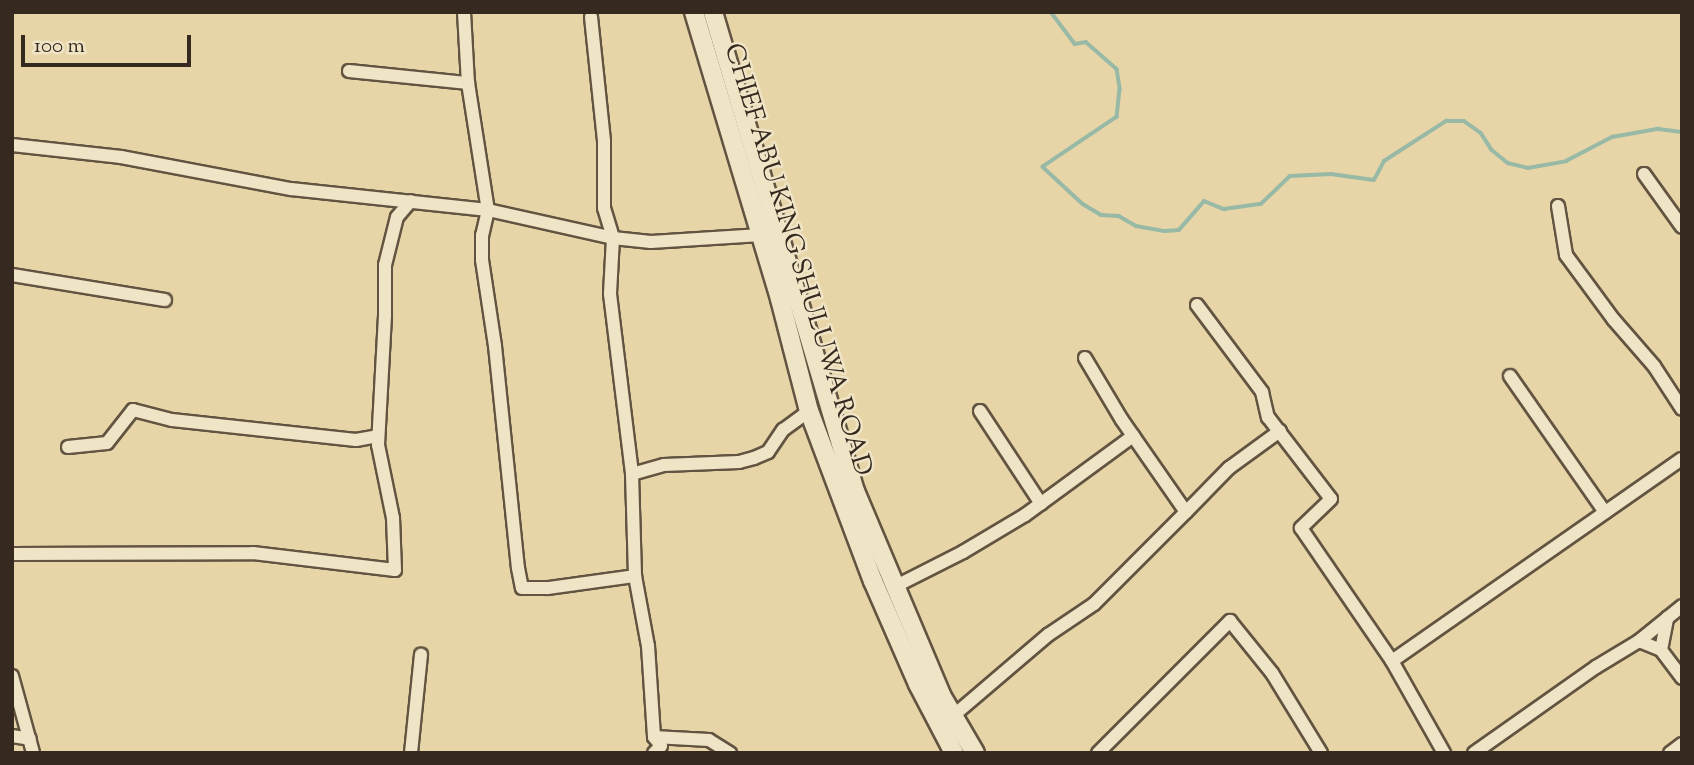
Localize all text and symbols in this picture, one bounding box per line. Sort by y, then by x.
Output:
scale bar [24,21,194,65]
text: 100 m [34,32,85,62]
street label: CHIEF ABU KING SHULUWA ROAD [716,40,878,480]

